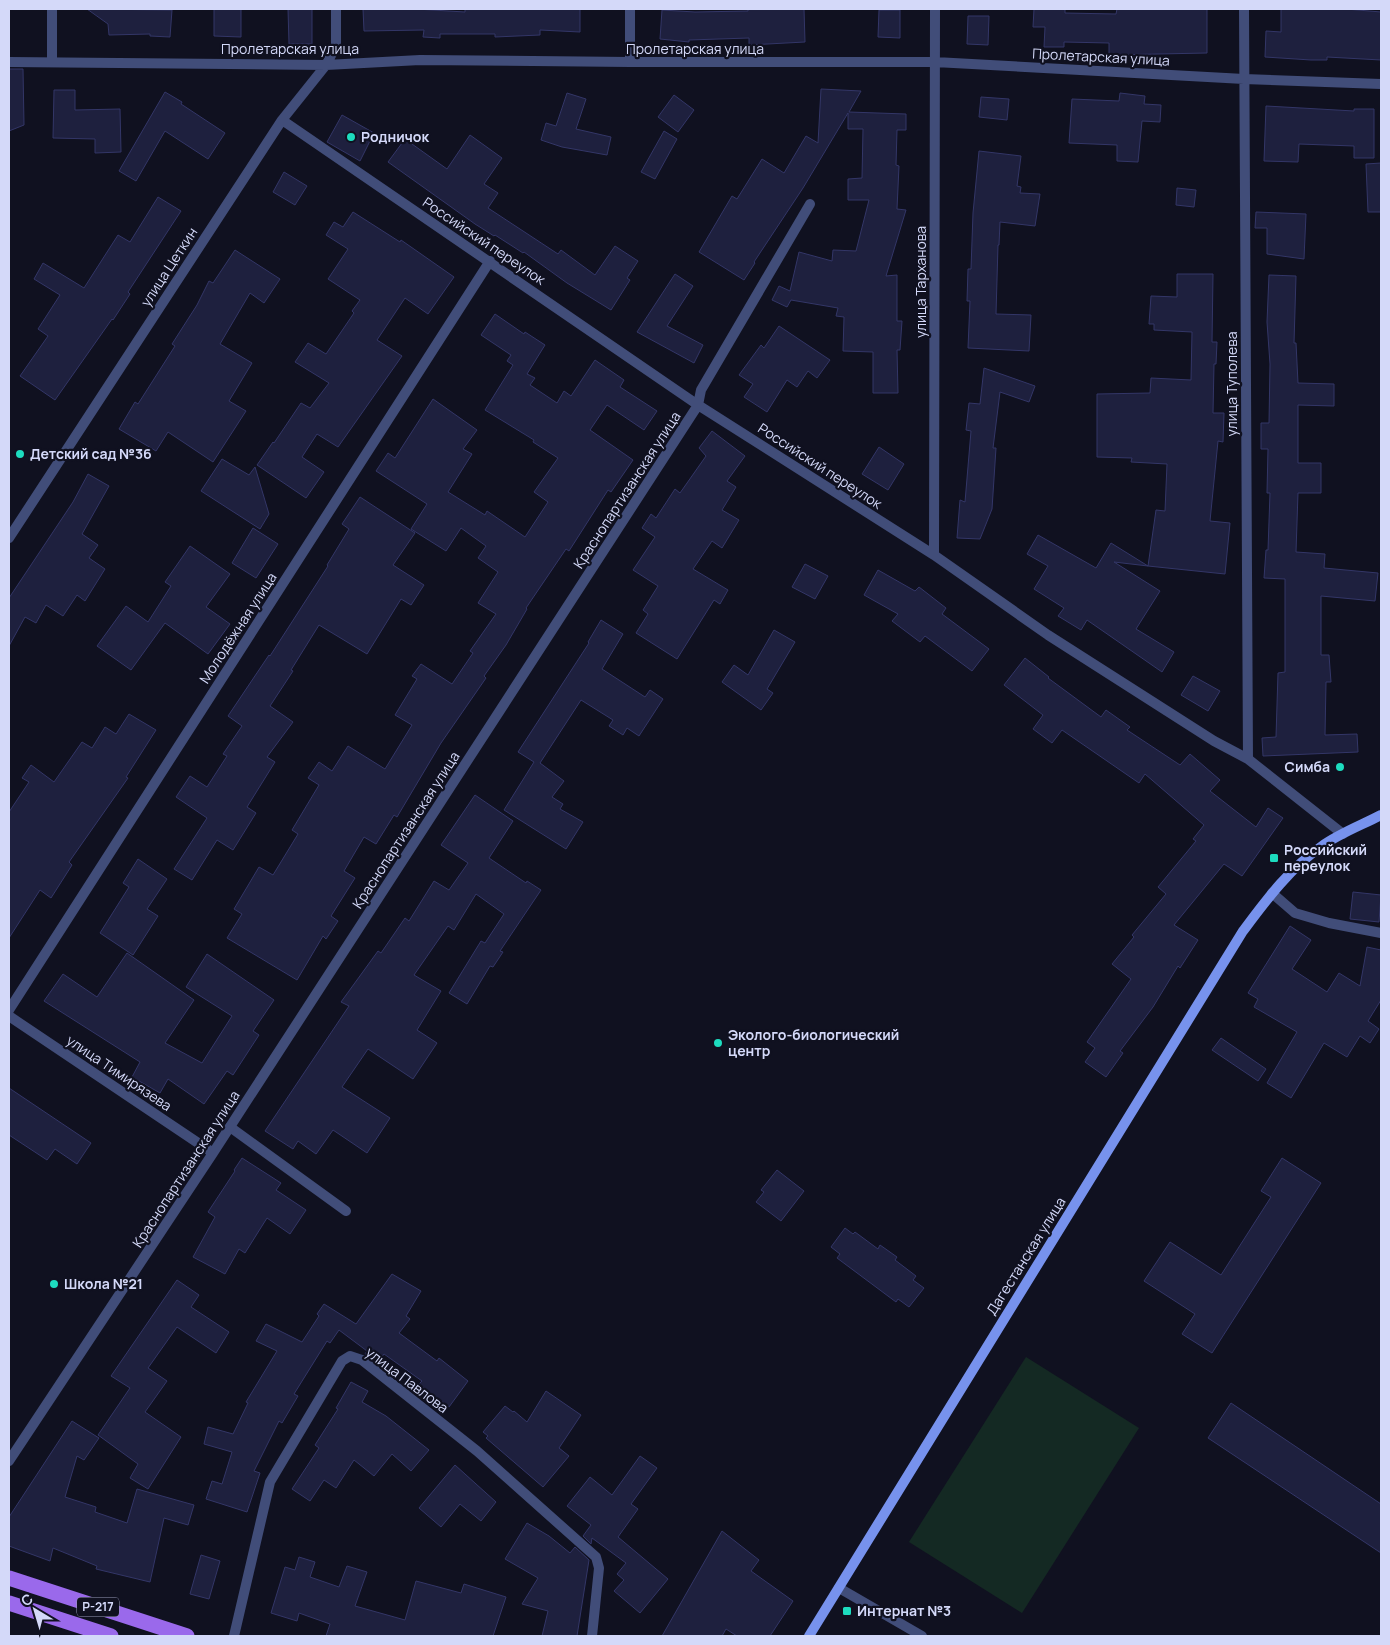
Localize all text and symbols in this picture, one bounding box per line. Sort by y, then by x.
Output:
street label: Пролетарская улица [221,39,359,58]
street label: Пролетарская улица [626,39,764,58]
street label: Пролетарская улица [1032,43,1170,70]
place label: Родничок [361,127,429,146]
marker: Родничок [345,131,357,143]
street label: Российский переулок [419,192,550,289]
street label: улица Цеткин [136,223,201,310]
street label: улица Тарханова [911,226,930,338]
street label: улица Туполева [1222,332,1241,436]
street label: Краснопартизанская улица [569,408,685,572]
street label: Российский переулок [755,418,887,513]
place label: Детский сад №36 [30,444,152,463]
marker: Детский сад №36 [14,448,26,460]
street label: Молодёжная улица [195,569,281,687]
street label: Краснопартизанская улица [348,748,464,912]
place label: Симба [1285,757,1330,776]
marker: Симба [1334,761,1346,773]
place label: Российский переулок [1284,840,1367,875]
marker: Российский переулок [1268,852,1280,864]
place label: Эколого-биологический центр [728,1025,899,1060]
street label: улица Тимирязева [63,1030,176,1115]
marker: Эколого-биологический центр [712,1037,724,1049]
street label: Краснопартизанская улица [128,1087,244,1251]
street label: Дагестанская улица [982,1193,1070,1318]
place label: Школа №21 [64,1274,143,1293]
marker: Школа №21 [48,1278,60,1290]
street label: улица Павлова [362,1342,453,1417]
north arrow [10,1585,60,1635]
text: С [17,1589,37,1610]
road number: Р-217 [77,1598,119,1616]
place label: Интернат №3 [857,1601,951,1620]
marker: Интернат №3 [841,1605,853,1617]

